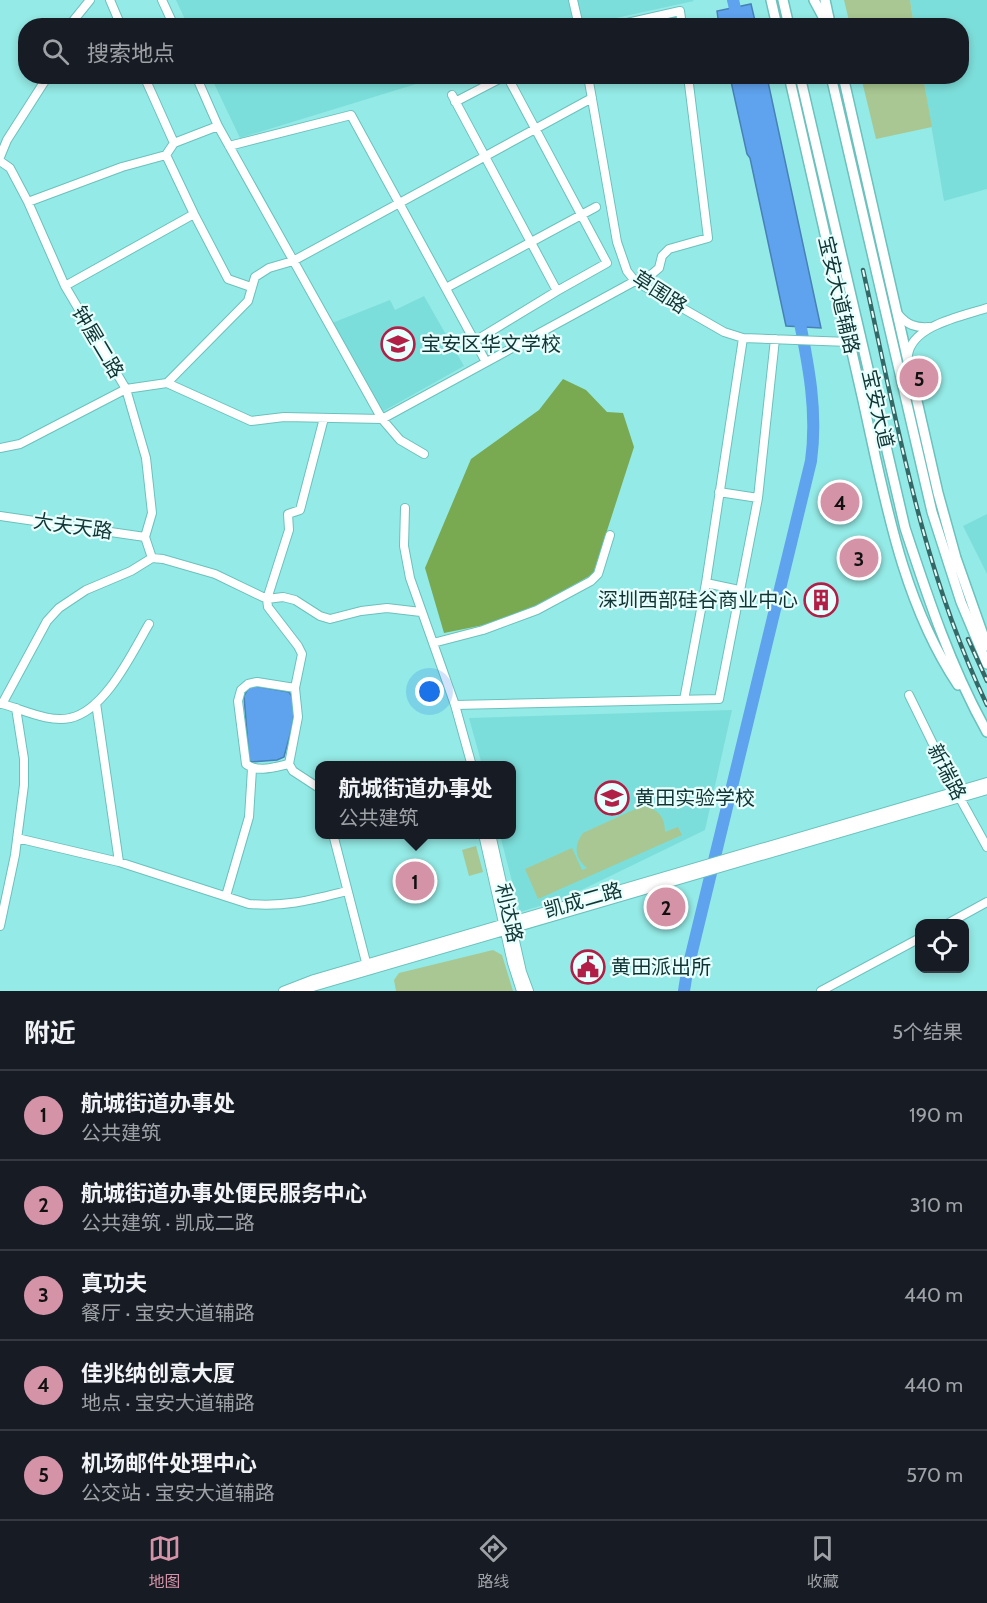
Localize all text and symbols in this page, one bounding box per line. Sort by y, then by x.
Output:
search box [18,18,969,84]
icon: search [39,35,72,68]
text: 搜索地点 [87,40,175,67]
street label: 宝安大道辅路 [814,234,864,356]
street label: 草围路 [628,266,692,318]
street label: 钟屋二路 [67,302,129,382]
school or university icon: 宝安区华文学校 [380,326,416,362]
place label: 宝安区华文学校 [421,332,561,356]
pin: 5 [900,356,938,400]
street label: 宝安大道 [857,367,899,451]
pin: 4 [820,480,860,524]
street label: 大夫天路 [32,509,114,543]
pin: 3 [840,536,878,580]
building icon: 深圳西部硅谷商业中心 [803,582,839,618]
place label: 深圳西部硅谷商业中心 [598,588,798,612]
your location [415,677,444,706]
street label: 新瑞路 [923,740,971,804]
popup [315,761,516,839]
text: 航城街道办事处 [338,775,493,802]
school or university icon: 黄田实验学校 [594,780,630,816]
place label: 黄田实验学校 [635,786,755,810]
text: 公共建筑 [338,806,418,830]
pin: 1 [396,858,434,904]
street label: 凯成二路 [541,877,625,923]
street label: 利达路 [491,881,527,945]
pin: 2 [646,884,686,930]
map controls [915,919,969,973]
button: locate [915,919,969,973]
public building icon: 黄田派出所 [570,949,606,985]
place label: 黄田派出所 [611,955,711,979]
text: 附近 [24,1017,76,1049]
text: 5个结果 [892,1020,963,1044]
text: 航城街道办事处 [81,1090,235,1117]
text: 1 [40,1103,47,1127]
text: 190 m [909,1103,963,1127]
text: 公共建筑 [81,1121,161,1145]
text: 航城街道办事处便民服务中心 [81,1180,367,1207]
text: 2 [38,1193,49,1217]
text: 310 m [910,1193,963,1217]
text: 公共建筑 · 凯成二路 [81,1211,255,1235]
text: 真功夫 [81,1270,147,1297]
text: 3 [38,1283,49,1307]
text: 440 m [904,1283,963,1307]
text: 餐厅 · 宝安大道辅路 [81,1301,255,1325]
text: 佳兆纳创意大厦 [81,1360,235,1387]
text: 4 [37,1373,50,1397]
text: 440 m [904,1373,963,1397]
text: 地点 · 宝安大道辅路 [81,1391,255,1415]
text: 机场邮件处理中心 [81,1450,257,1477]
text: 5 [38,1463,49,1487]
text: 570 m [906,1463,963,1487]
text: 公交站 · 宝安大道辅路 [81,1481,275,1505]
tab: 地图 [148,1532,181,1592]
tab: 路线 [477,1532,510,1592]
tab: 收藏 [806,1532,839,1592]

